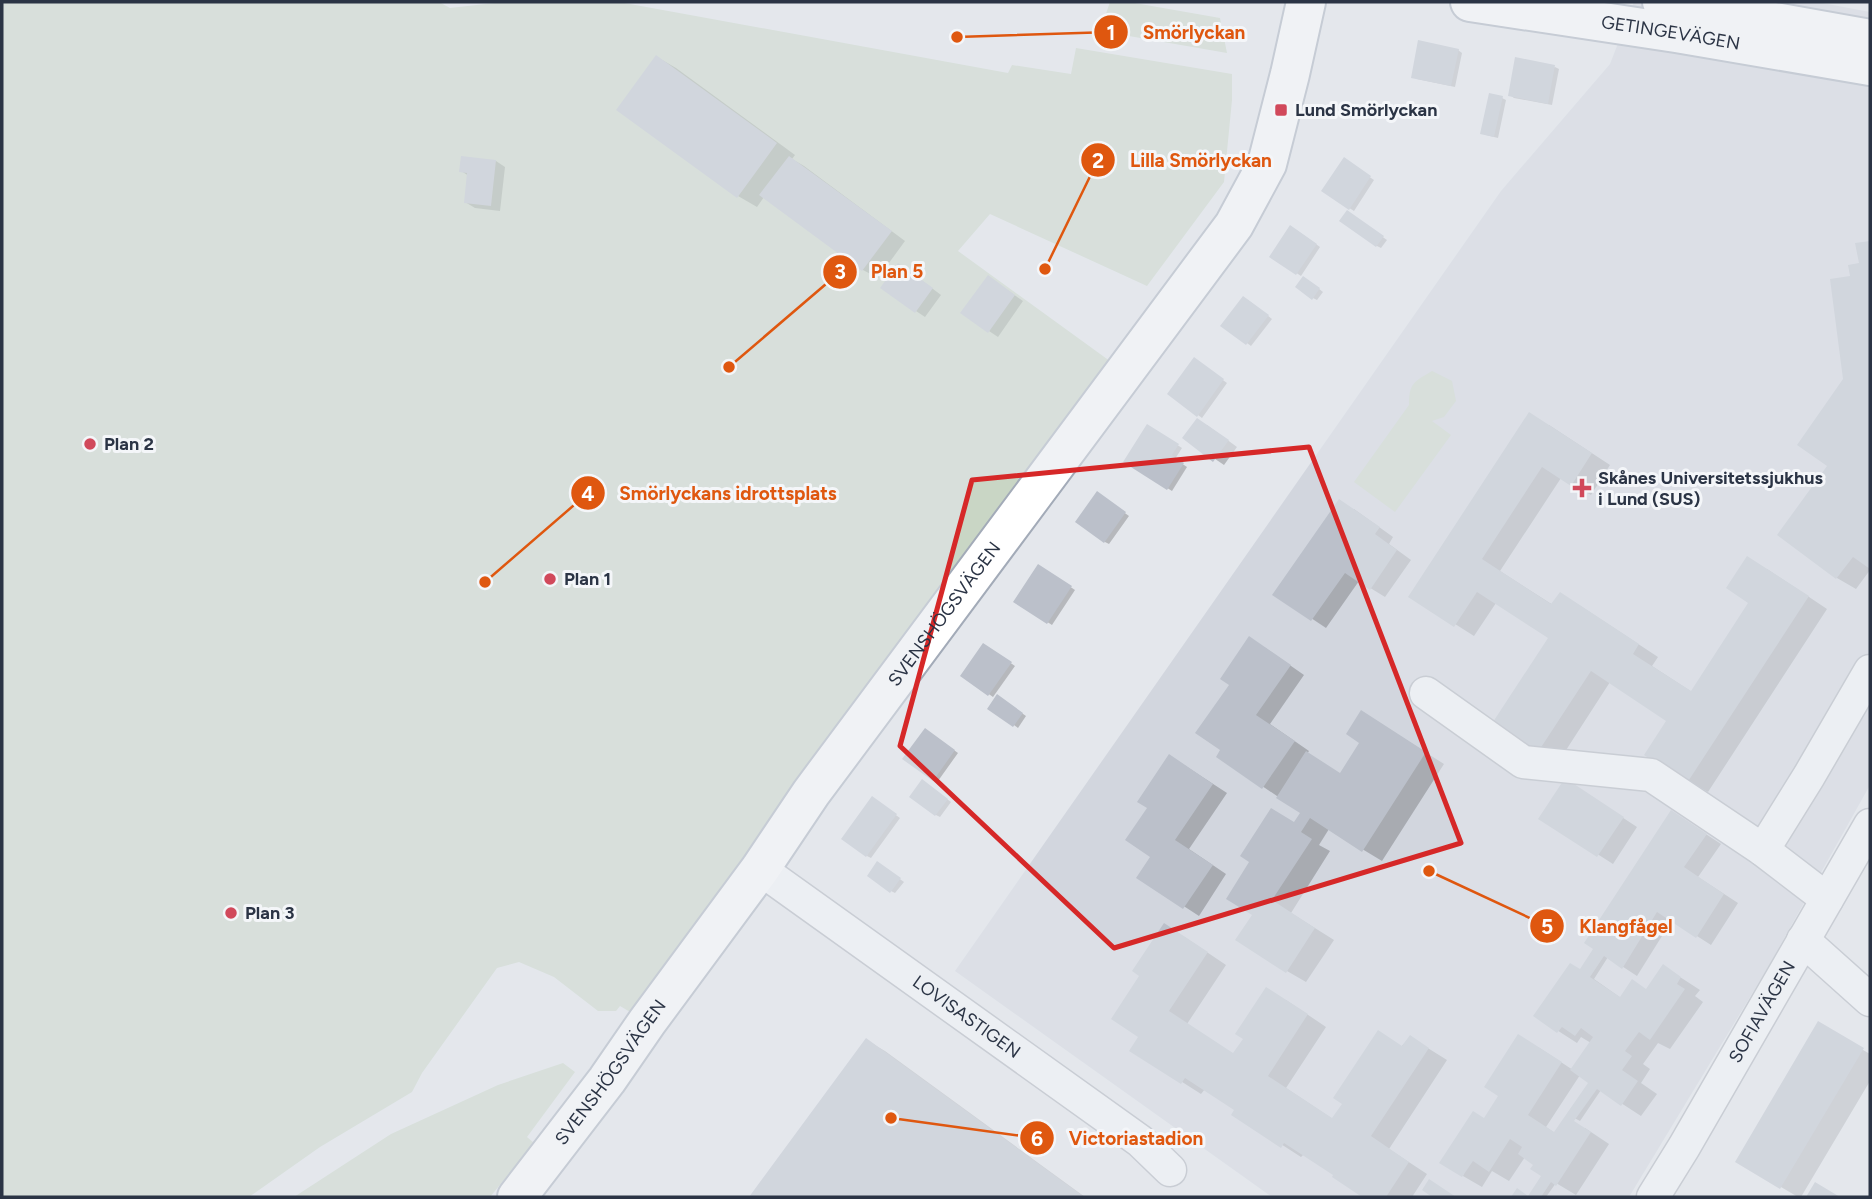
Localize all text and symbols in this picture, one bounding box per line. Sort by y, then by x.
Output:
street label: GETINGEVÄGEN [1600,11,1742,55]
callout: Smörlyckan [1093,12,1259,52]
text: 1 [1107,20,1115,45]
text: Smörlyckan [1143,21,1245,44]
place label: Lund Smörlyckan [1295,99,1437,121]
marker: Lund Smörlyckan [1273,102,1289,118]
callout: Lilla Smörlyckan [1081,140,1286,180]
text: 2 [1092,148,1104,173]
text: Lilla Smörlyckan [1130,149,1272,172]
callout: Plan 5 [822,252,938,292]
text: 3 [834,259,846,284]
text: Plan 5 [871,260,923,283]
place label: Plan 2 [104,433,154,455]
marker: Plan 2 [82,436,98,452]
place label: Skånes Universitetssjukhus i Lund (SUS) [1598,467,1823,510]
callout: Smörlyckans idrottsplats [571,473,851,513]
marker: Skånes Universitetssjukhus i Lund (SUS) [1572,478,1592,498]
text: 4 [581,481,595,506]
text: Smörlyckans idrottsplats [619,482,837,505]
street label: SVENSHÖGSVÄGEN [883,537,1005,690]
place label: Plan 1 [564,568,611,590]
marker: Plan 1 [542,571,558,587]
place label: Plan 3 [245,902,294,924]
marker: Plan 3 [223,905,239,921]
callout: Klangfågel [1530,906,1686,946]
text: 5 [1541,914,1553,939]
text: Klangfågel [1579,915,1673,938]
street label: SOFIAVÄGEN [1724,957,1800,1067]
street label: LOVISASTIGEN [908,971,1025,1063]
street label: SVENSHÖGSVÄGEN [550,995,671,1149]
callout: Victoriastadion [1020,1118,1217,1158]
text: 6 [1031,1126,1043,1151]
text: Victoriastadion [1069,1127,1203,1150]

